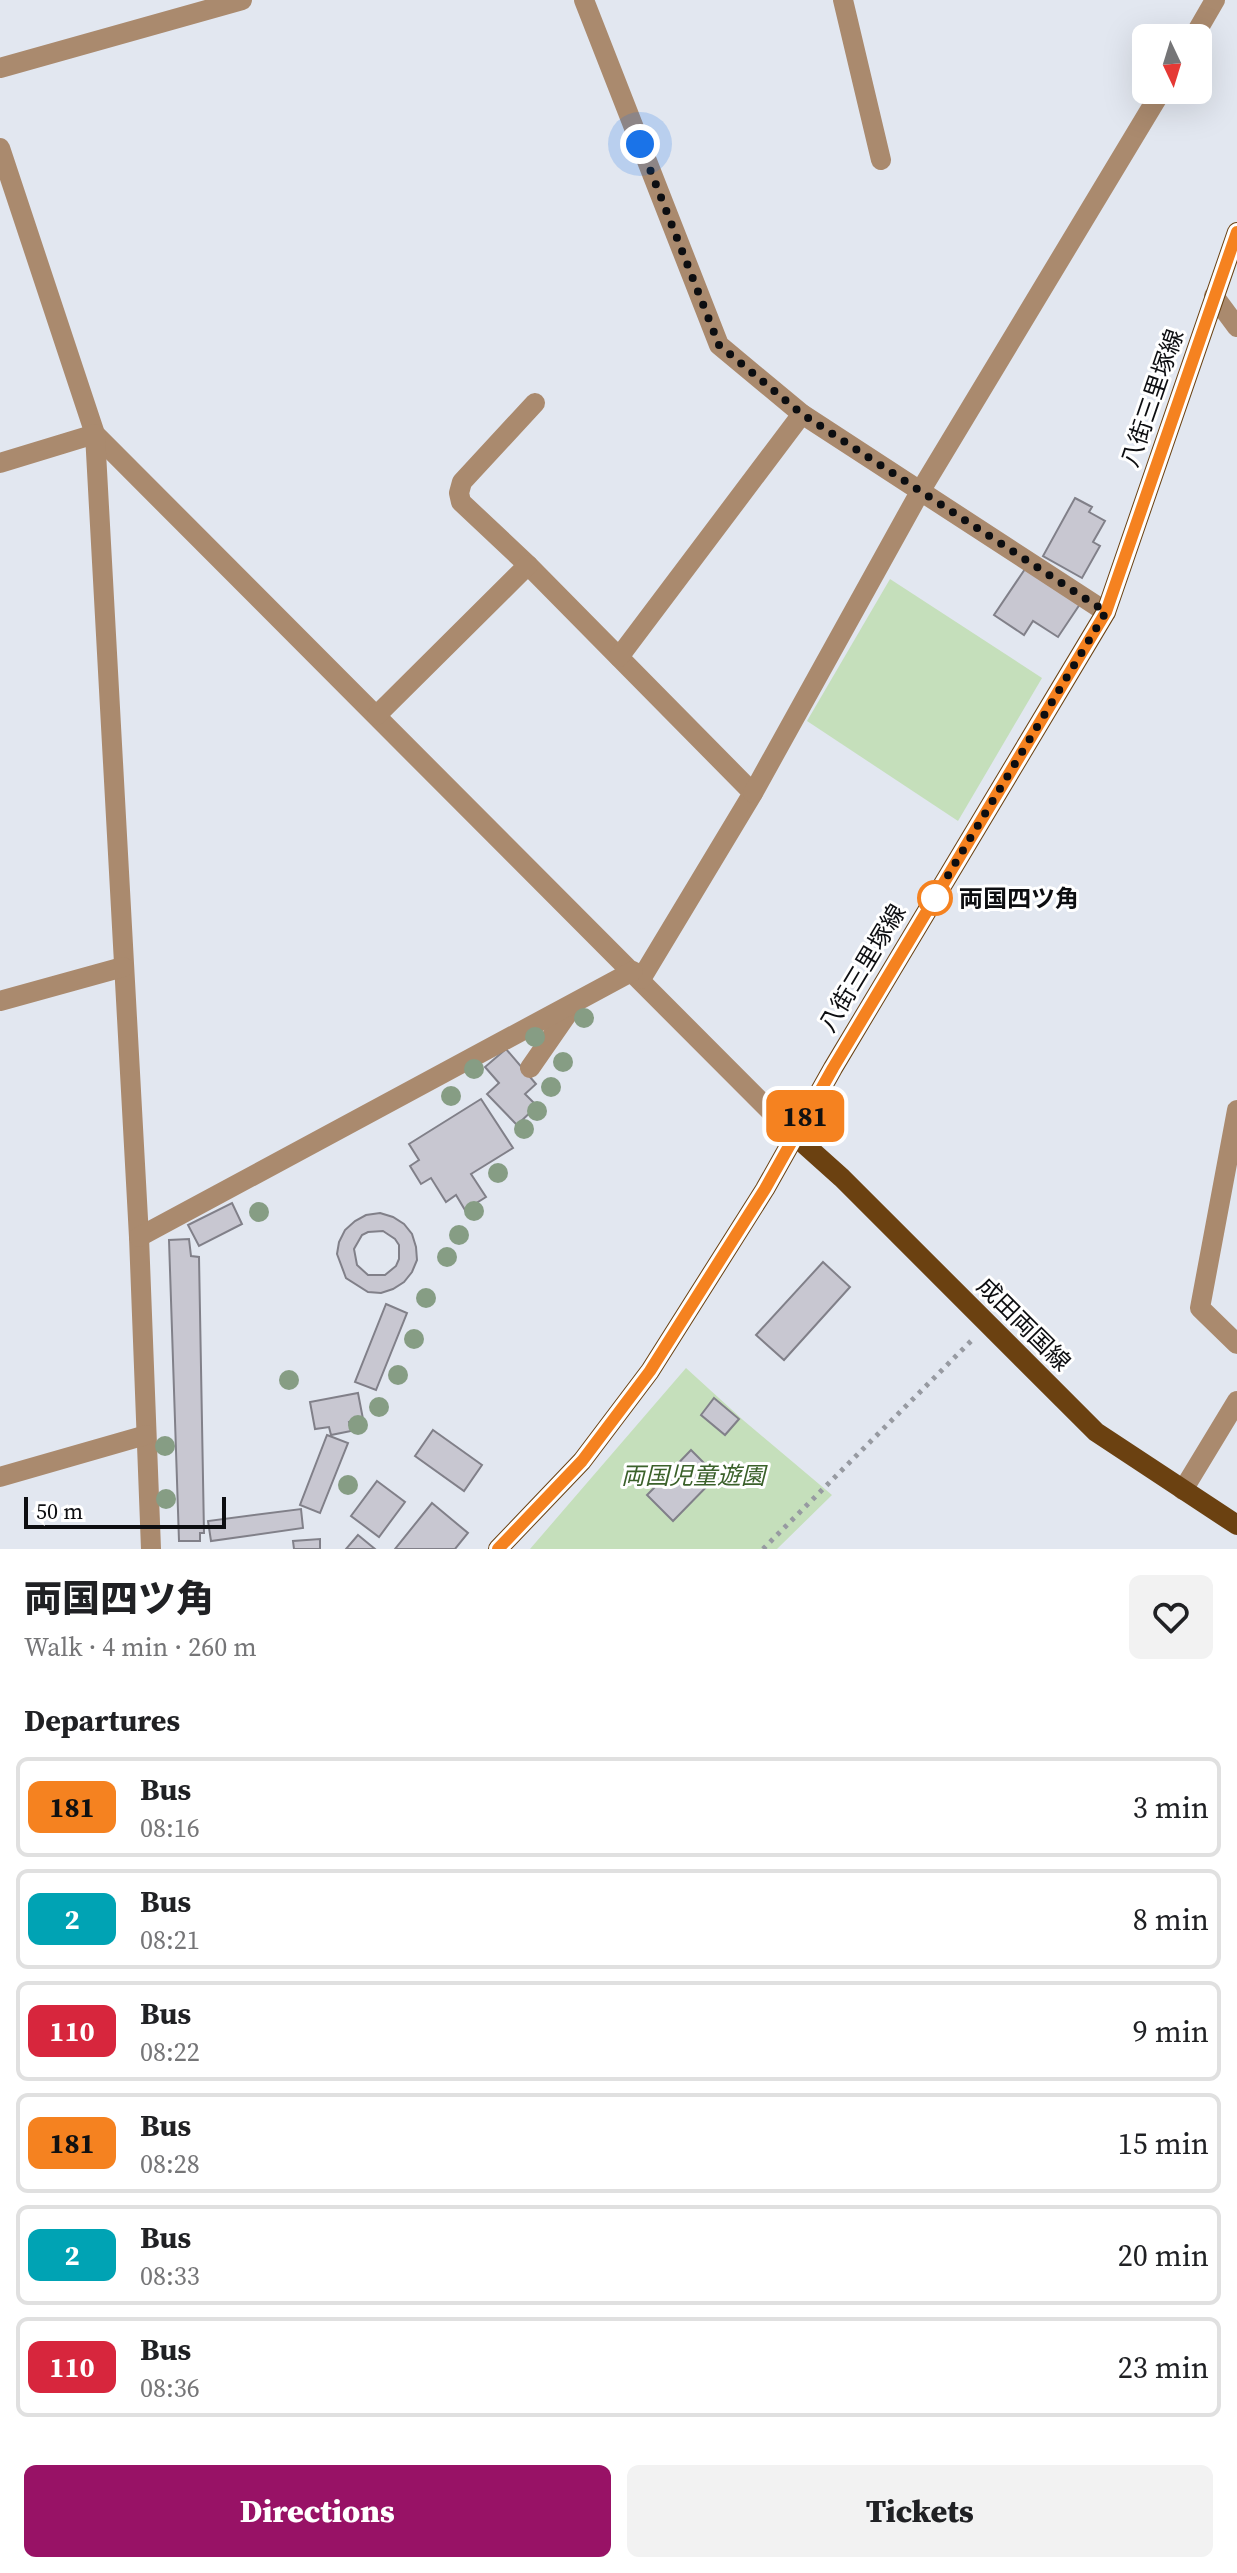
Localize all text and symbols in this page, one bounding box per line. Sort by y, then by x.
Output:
north arrow [1132,24,1212,104]
map controls [1132,24,1212,104]
your location [620,124,660,164]
street label: 八街三里塚線 [1113,325,1191,471]
marker: 両国四ツ角 [918,881,952,915]
place label: 両国四ツ角 [959,882,1079,915]
street label: 八街三里塚線 [811,898,913,1038]
line badge: 181 [759,1090,851,1142]
text: 181 [782,1097,828,1135]
street label: 成田両国線 [970,1270,1078,1378]
park label: 両国児童遊園 [621,1459,768,1492]
scale bar [24,1493,226,1529]
text: 50 m [36,1496,83,1526]
text: 両国四ツ角 [24,1573,214,1625]
button: heart [1129,1575,1213,1659]
text: Walk · 4 min · 260 m [24,1629,257,1665]
text: Departures [24,1700,180,1741]
text: Bus [140,1769,191,1810]
text: 3 min [1133,1787,1209,1828]
text: 181 [49,1788,95,1826]
text: 08:16 [140,1810,200,1846]
text: Bus [140,1881,191,1922]
text: 8 min [1133,1899,1209,1940]
text: 2 [64,1900,80,1938]
text: 08:21 [140,1922,200,1958]
text: Bus [140,1993,191,2034]
text: 9 min [1133,2011,1209,2052]
text: 110 [49,2012,95,2050]
text: 08:22 [140,2034,200,2070]
text: Bus [140,2105,191,2146]
text: 15 min [1118,2123,1209,2164]
text: 181 [49,2124,95,2162]
text: 08:28 [140,2146,200,2182]
text: Bus [140,2217,191,2258]
text: 20 min [1118,2235,1209,2276]
text: 2 [64,2236,80,2274]
text: 08:33 [140,2258,200,2294]
text: Bus [140,2329,191,2370]
text: 23 min [1118,2347,1209,2388]
text: 110 [49,2348,95,2386]
text: 08:36 [140,2370,200,2406]
button: Directions [24,2465,611,2557]
button: Tickets [627,2465,1213,2557]

